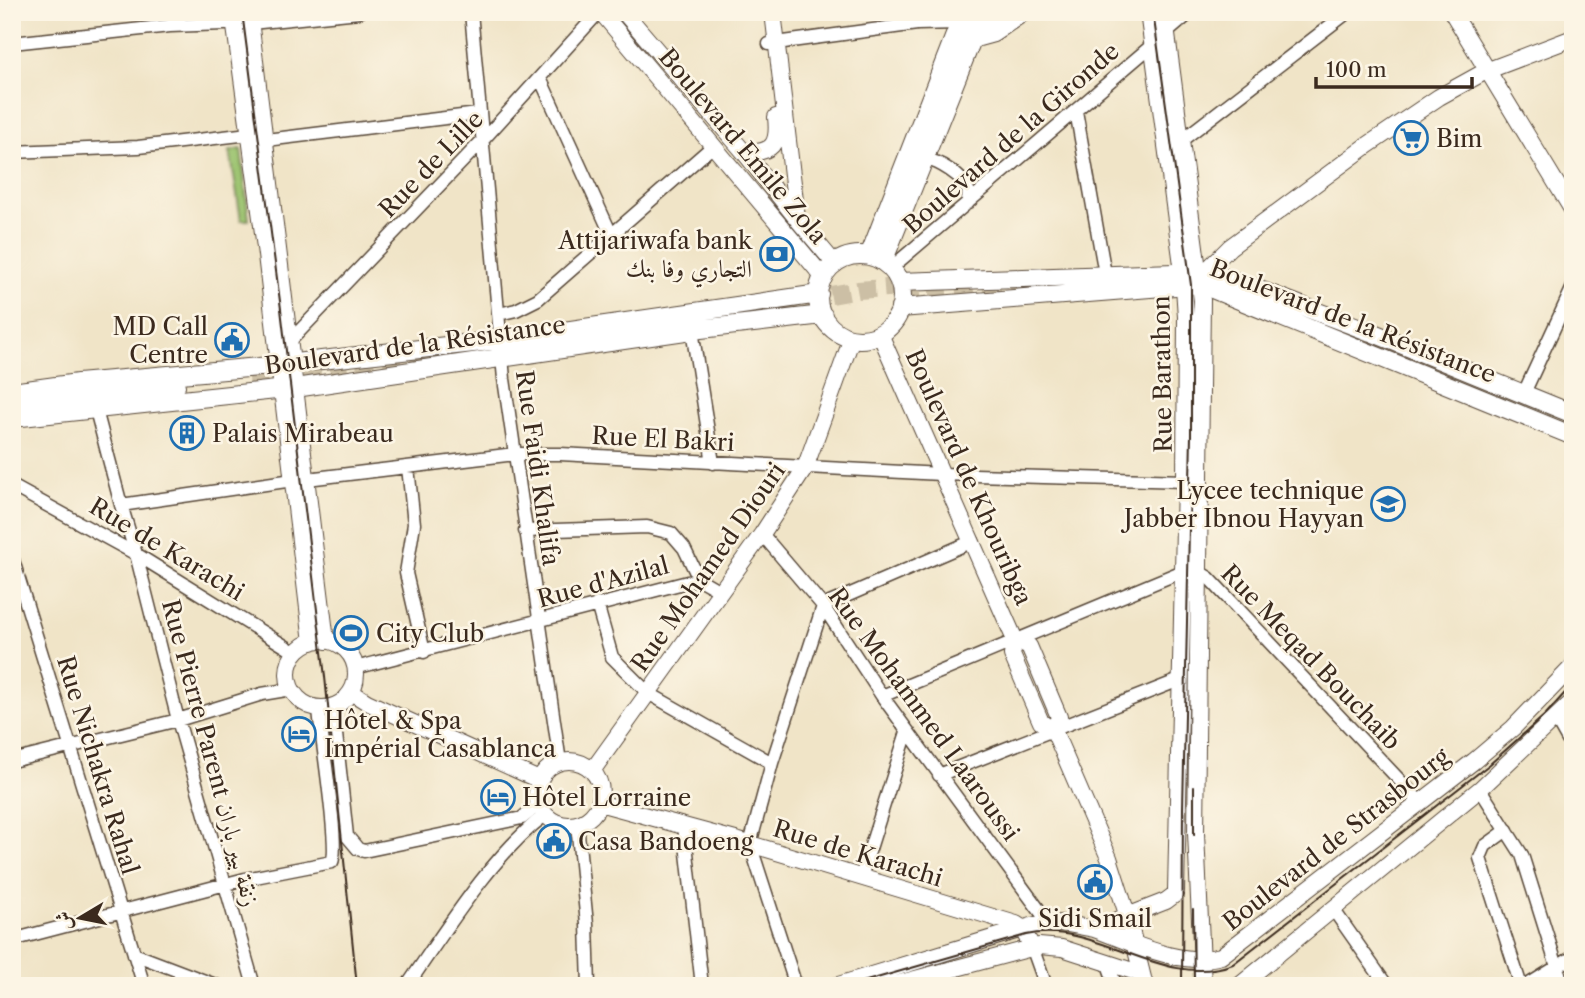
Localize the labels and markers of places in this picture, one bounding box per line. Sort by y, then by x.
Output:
supermarket icon: Bim [1392,119,1430,157]
place label: Bim [1436,124,1482,153]
place label: Attijariwafa bank التجاري وفا بنك [557,226,753,288]
bank icon: Attijariwafa bank التجاري وفا بنك [758,235,796,273]
place label: MD Call Centre [113,312,208,369]
public building icon: MD Call Centre [213,321,251,359]
building icon: Palais Mirabeau [168,414,206,452]
place label: Palais Mirabeau [212,419,394,448]
place label: Lycee technique Jabber Ibnou Hayyan [1120,476,1364,533]
school or university icon: Lycee technique Jabber Ibnou Hayyan [1369,485,1407,523]
sports icon: City Club [332,614,370,652]
place label: City Club [376,619,484,648]
place label: Hôtel & Spa Impérial Casablanca [324,706,556,763]
hotel icon: Hôtel & Spa Impérial Casablanca [280,715,318,753]
hotel icon: Hôtel Lorraine [479,778,517,816]
place label: Hôtel Lorraine [522,783,691,812]
public building icon: Casa Bandoeng [535,822,573,860]
place label: Casa Bandoeng [578,827,754,856]
public building icon: Sidi Smail [1076,863,1114,901]
place label: Sidi Smail [1038,904,1152,933]

